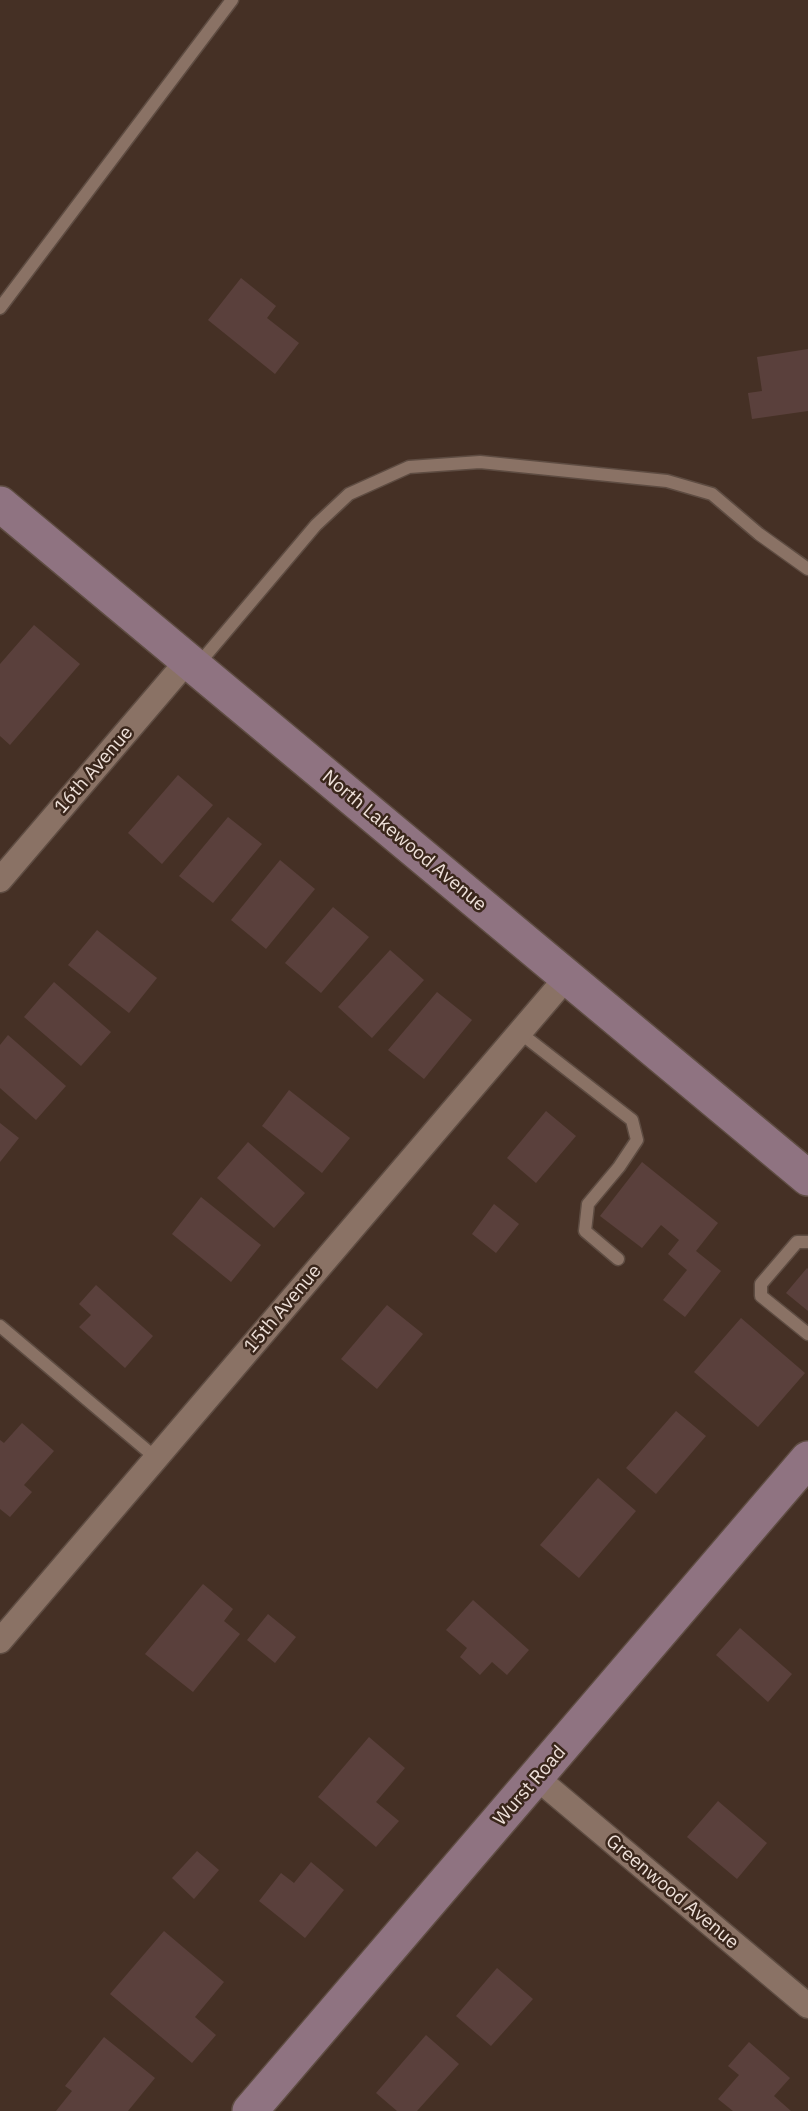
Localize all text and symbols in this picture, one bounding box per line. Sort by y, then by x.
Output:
street label: 16th Avenue [50,722,138,818]
street label: North Lakewood Avenue [317,766,491,916]
street label: 15th Avenue [239,1260,327,1358]
street label: Wurst Road [489,1741,571,1831]
street label: Greenwood Avenue [601,1830,743,1954]

